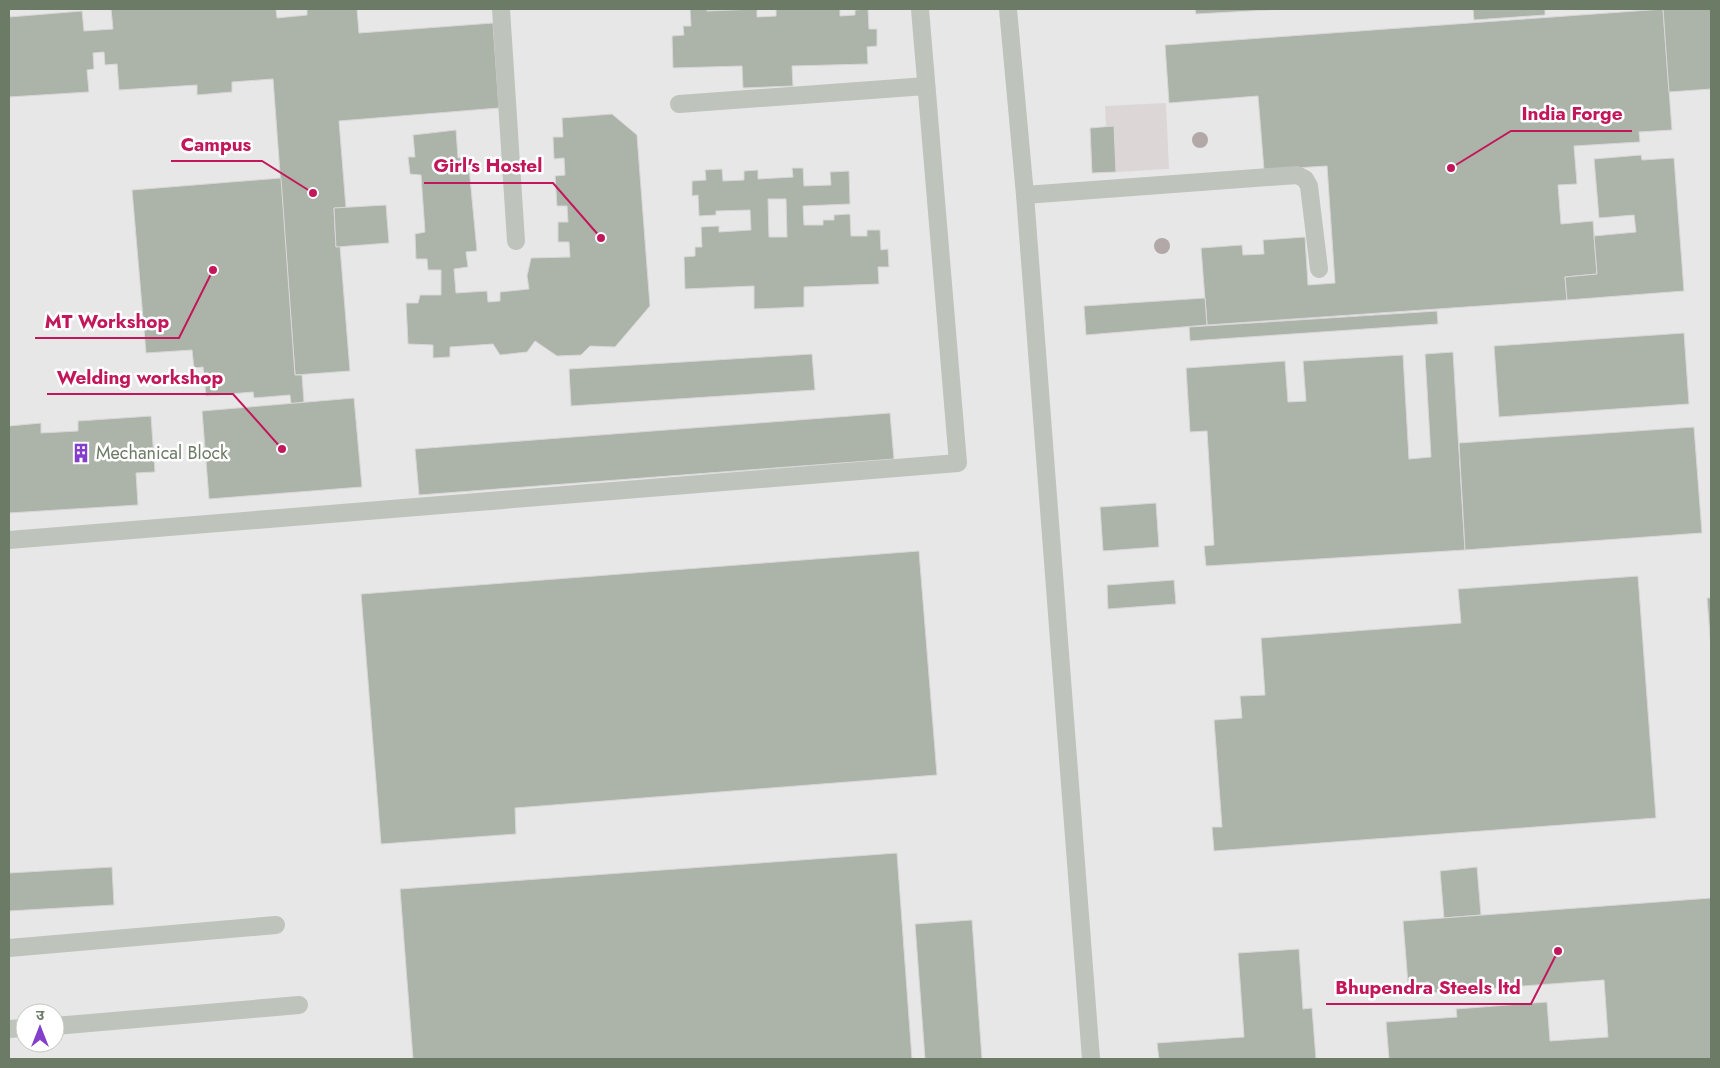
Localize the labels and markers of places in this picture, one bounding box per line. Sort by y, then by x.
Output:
callout: India Forge [1511,97,1632,131]
callout: Campus [171,127,262,161]
callout: Girl's Hostel [424,149,553,183]
callout: MT Workshop [35,304,179,338]
callout: Welding workshop [47,360,233,394]
place label: Mechanical Block [96,440,228,466]
building icon: Mechanical Block [70,442,92,464]
callout: Bhupendra Steels ltd [1326,970,1531,1004]

